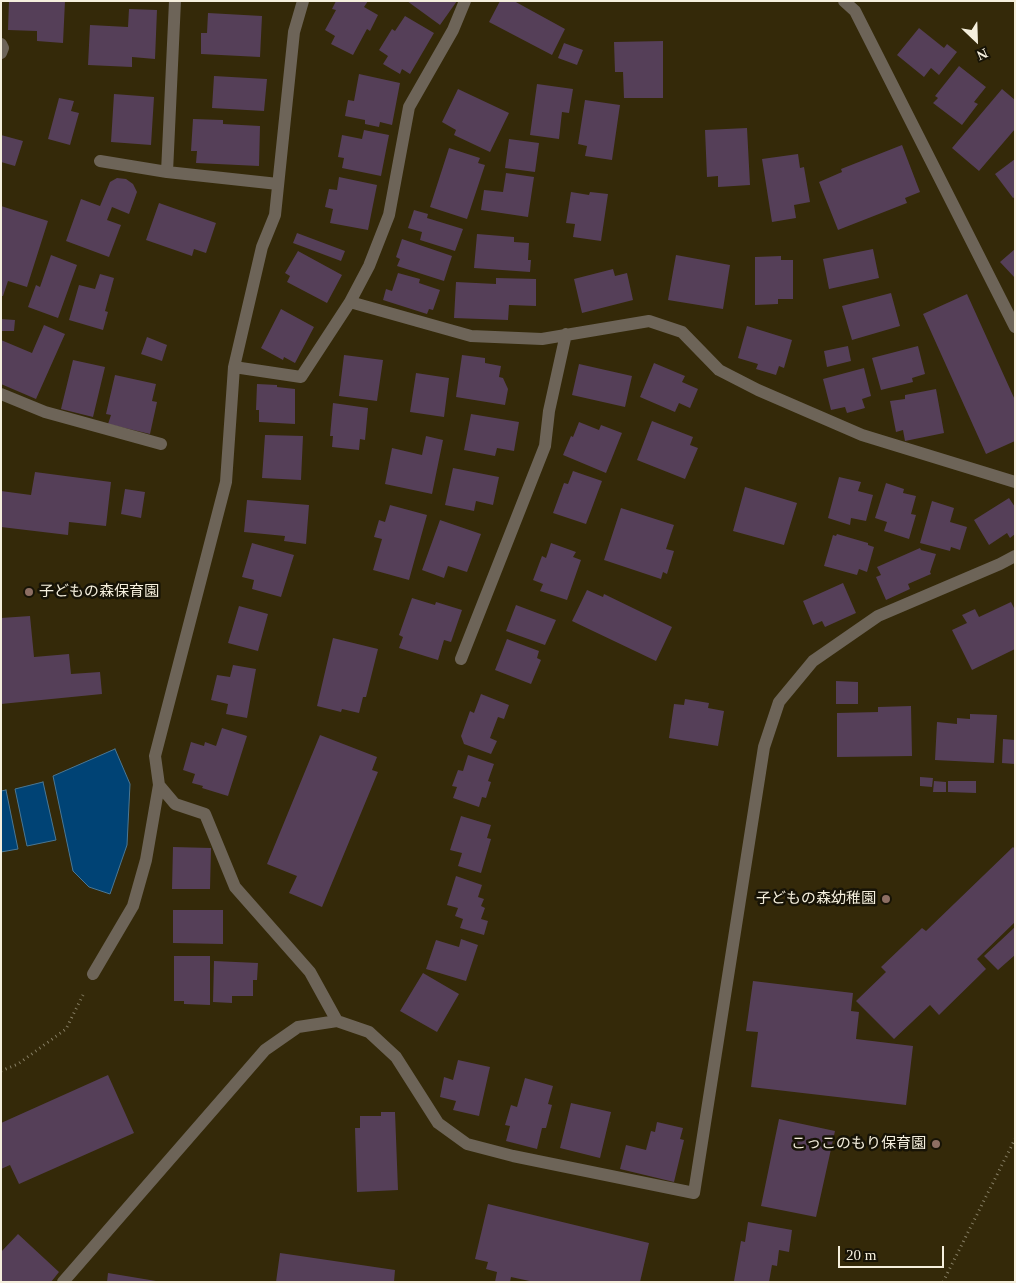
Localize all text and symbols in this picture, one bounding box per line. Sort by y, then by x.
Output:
north arrow [951,15,1001,65]
text: N [975,45,990,63]
place label: 子どもの森保育園 [39,583,159,601]
marker: 子どもの森保育園 [23,586,35,598]
place label: 子どもの森幼稚園 [756,890,876,908]
marker: 子どもの森幼稚園 [880,893,892,905]
place label: こっこのもり保育園 [791,1135,926,1153]
marker: こっこのもり保育園 [930,1138,942,1150]
scale bar [841,1236,947,1268]
text: 20 m [846,1247,876,1263]

